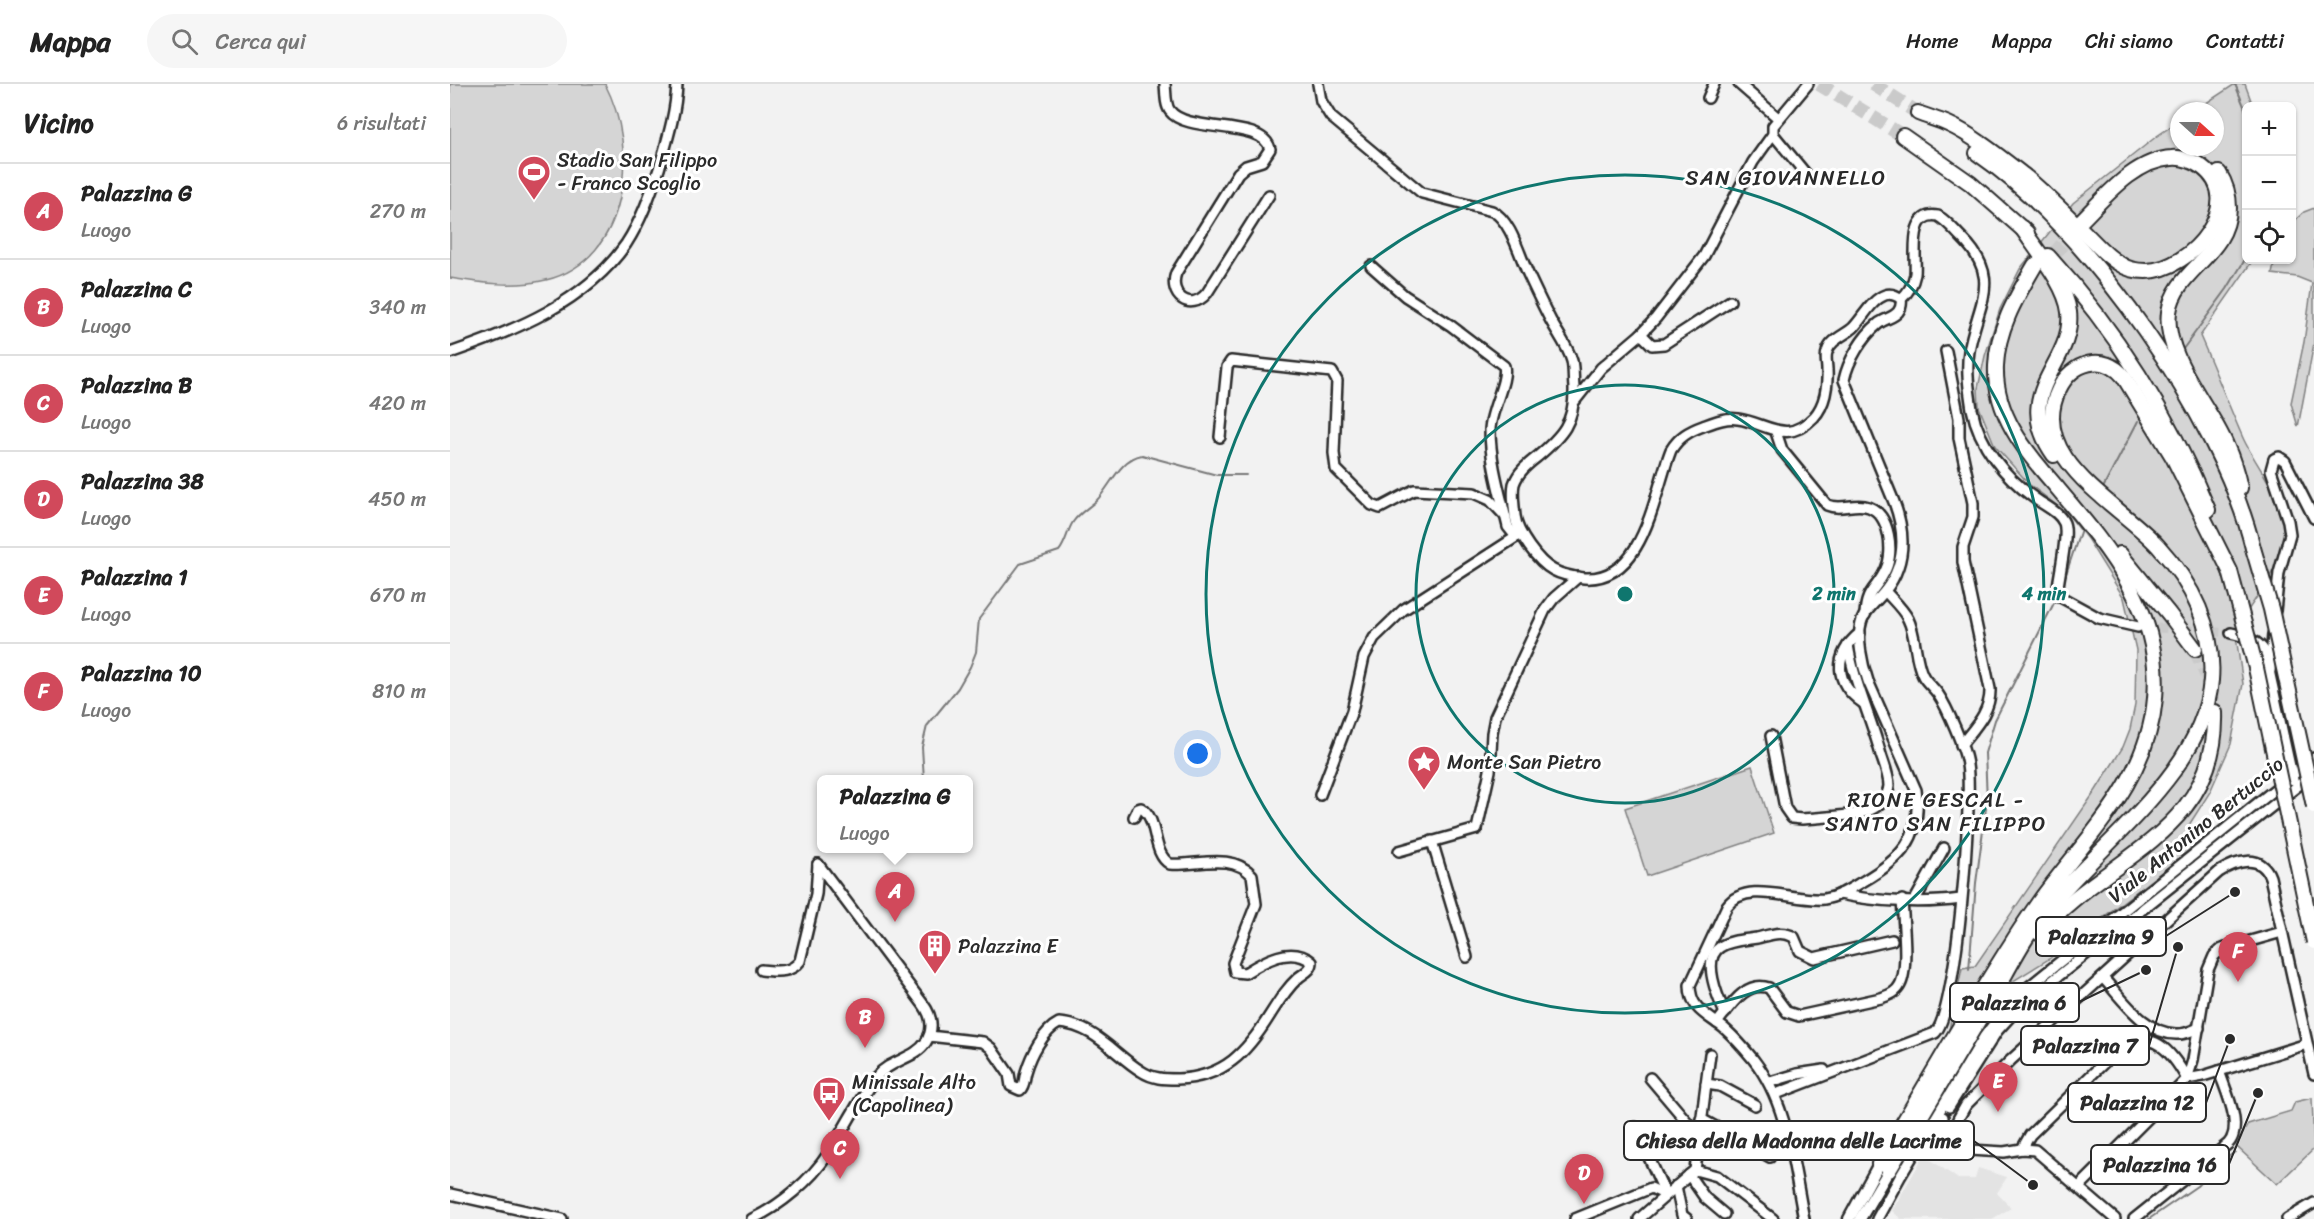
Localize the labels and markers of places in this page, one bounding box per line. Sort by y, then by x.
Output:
place label: Stadio San Filippo - Franco Scoglio [557,143,717,201]
sports icon: Stadio San Filippo - Franco Scoglio [516,154,552,201]
centre of rings [1615,584,1635,604]
place icon: Monte San Pietro [1406,744,1442,791]
place label: Monte San Pietro [1447,745,1601,780]
pin: A [876,872,914,922]
callout: Palazzina 9 [2036,917,2166,956]
building icon: Palazzina E [917,928,953,975]
place label: Palazzina E [958,929,1059,964]
pin: F [2218,932,2258,982]
callout: Palazzina 6 [1950,983,2079,1022]
pin: B [846,998,884,1048]
callout: Palazzina 7 [2021,1026,2149,1065]
pin: E [1978,1062,2018,1112]
place label: Minissale Alto (Capolinea) [852,1065,976,1123]
bus stop icon: Minissale Alto (Capolinea) [811,1075,847,1122]
callout: Palazzina 12 [2068,1083,2206,1122]
callout: Chiesa della Madonna delle Lacrime [1624,1121,1974,1160]
pin: C [820,1130,860,1179]
callout: Palazzina 16 [2091,1145,2229,1184]
pin: D [1564,1154,1604,1204]

